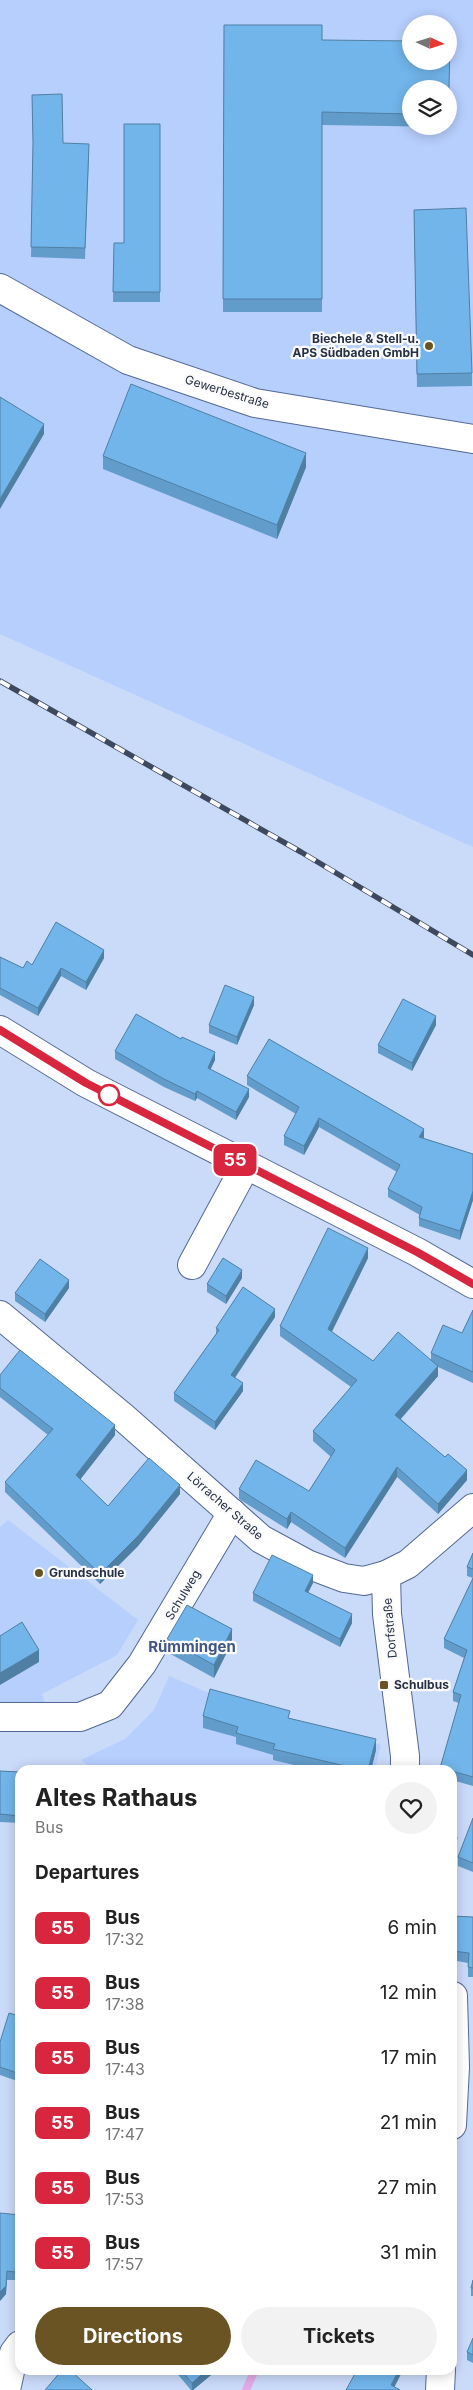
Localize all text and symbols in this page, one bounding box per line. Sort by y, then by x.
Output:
north arrow [402,15,458,70]
map controls [402,15,457,135]
button: layers [402,80,457,135]
place label: Biechele & Stell-u. APS Südbaden GmbH [293,331,419,360]
marker: Biechele & Stell-u. APS Südbaden GmbH [423,340,435,352]
street label: Gewerbestraße [183,372,271,411]
unlabelled marker [98,1084,120,1106]
line badge: 55 [212,1144,258,1176]
text: 55 [223,1149,247,1170]
street label: Lörracher Straße [184,1468,266,1543]
place label: Grundschule [49,1565,125,1580]
marker: Grundschule [33,1567,45,1579]
street label: Schulweg [162,1567,203,1622]
street label: Dorfstraße [379,1597,400,1659]
district label: Rümmingen [148,1637,236,1656]
place label: Schulbus [394,1677,449,1692]
marker: Schulbus [378,1679,390,1691]
button: heart [385,1782,437,1834]
text: Altes Rathaus [35,1783,197,1812]
text: Bus [35,1817,63,1837]
text: Departures [35,1861,139,1884]
text: Bus [105,1906,140,1929]
text: 6 min [387,1916,437,1939]
text: 55 [51,1917,74,1938]
text: 17:32 [105,1929,144,1949]
text: Bus [105,1971,140,1994]
text: 12 min [380,1981,437,2004]
text: 55 [51,1982,74,2003]
text: 17:38 [105,1994,144,2014]
text: Bus [105,2036,140,2059]
text: 17 min [381,2046,437,2069]
text: 55 [51,2047,74,2068]
text: 17:43 [105,2059,145,2079]
text: Bus [105,2101,140,2124]
text: 21 min [380,2111,437,2134]
text: 55 [51,2112,74,2133]
text: 17:47 [105,2124,144,2144]
text: Bus [105,2166,140,2189]
text: 27 min [377,2176,437,2199]
text: 55 [51,2177,74,2198]
text: 17:53 [105,2189,144,2209]
text: Bus [105,2231,140,2254]
text: 31 min [380,2241,437,2264]
text: 55 [51,2242,74,2263]
text: 17:57 [105,2254,143,2274]
button: Directions [35,2307,231,2365]
button: Tickets [241,2307,437,2365]

